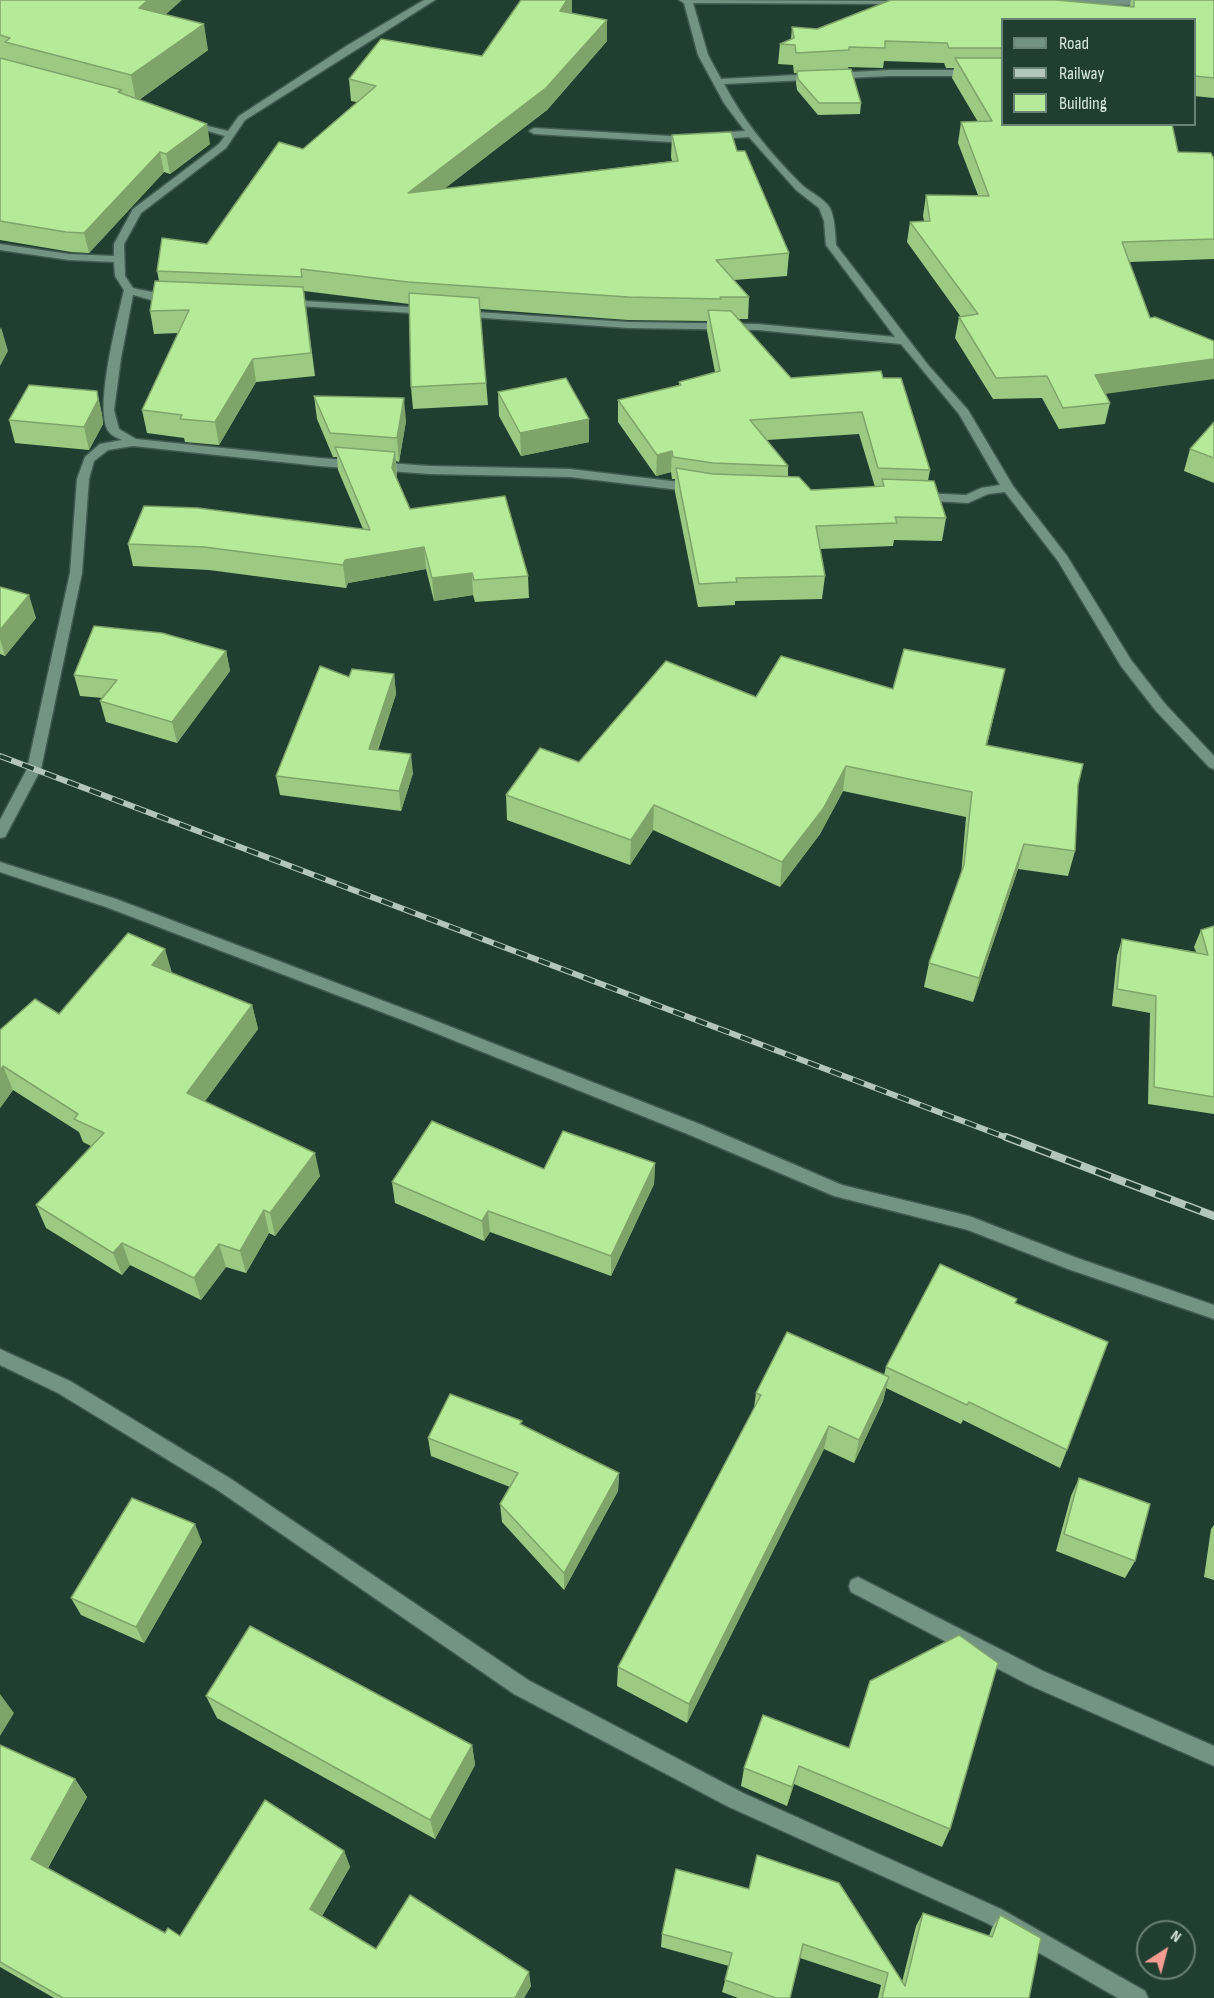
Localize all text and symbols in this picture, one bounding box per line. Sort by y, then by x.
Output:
legend [1001,18,1196,126]
text: Road [1059,33,1089,54]
text: Railway [1059,63,1104,84]
text: Building [1059,93,1107,114]
north arrow [1136,1920,1196,1980]
text: N [1167,1926,1185,1947]

